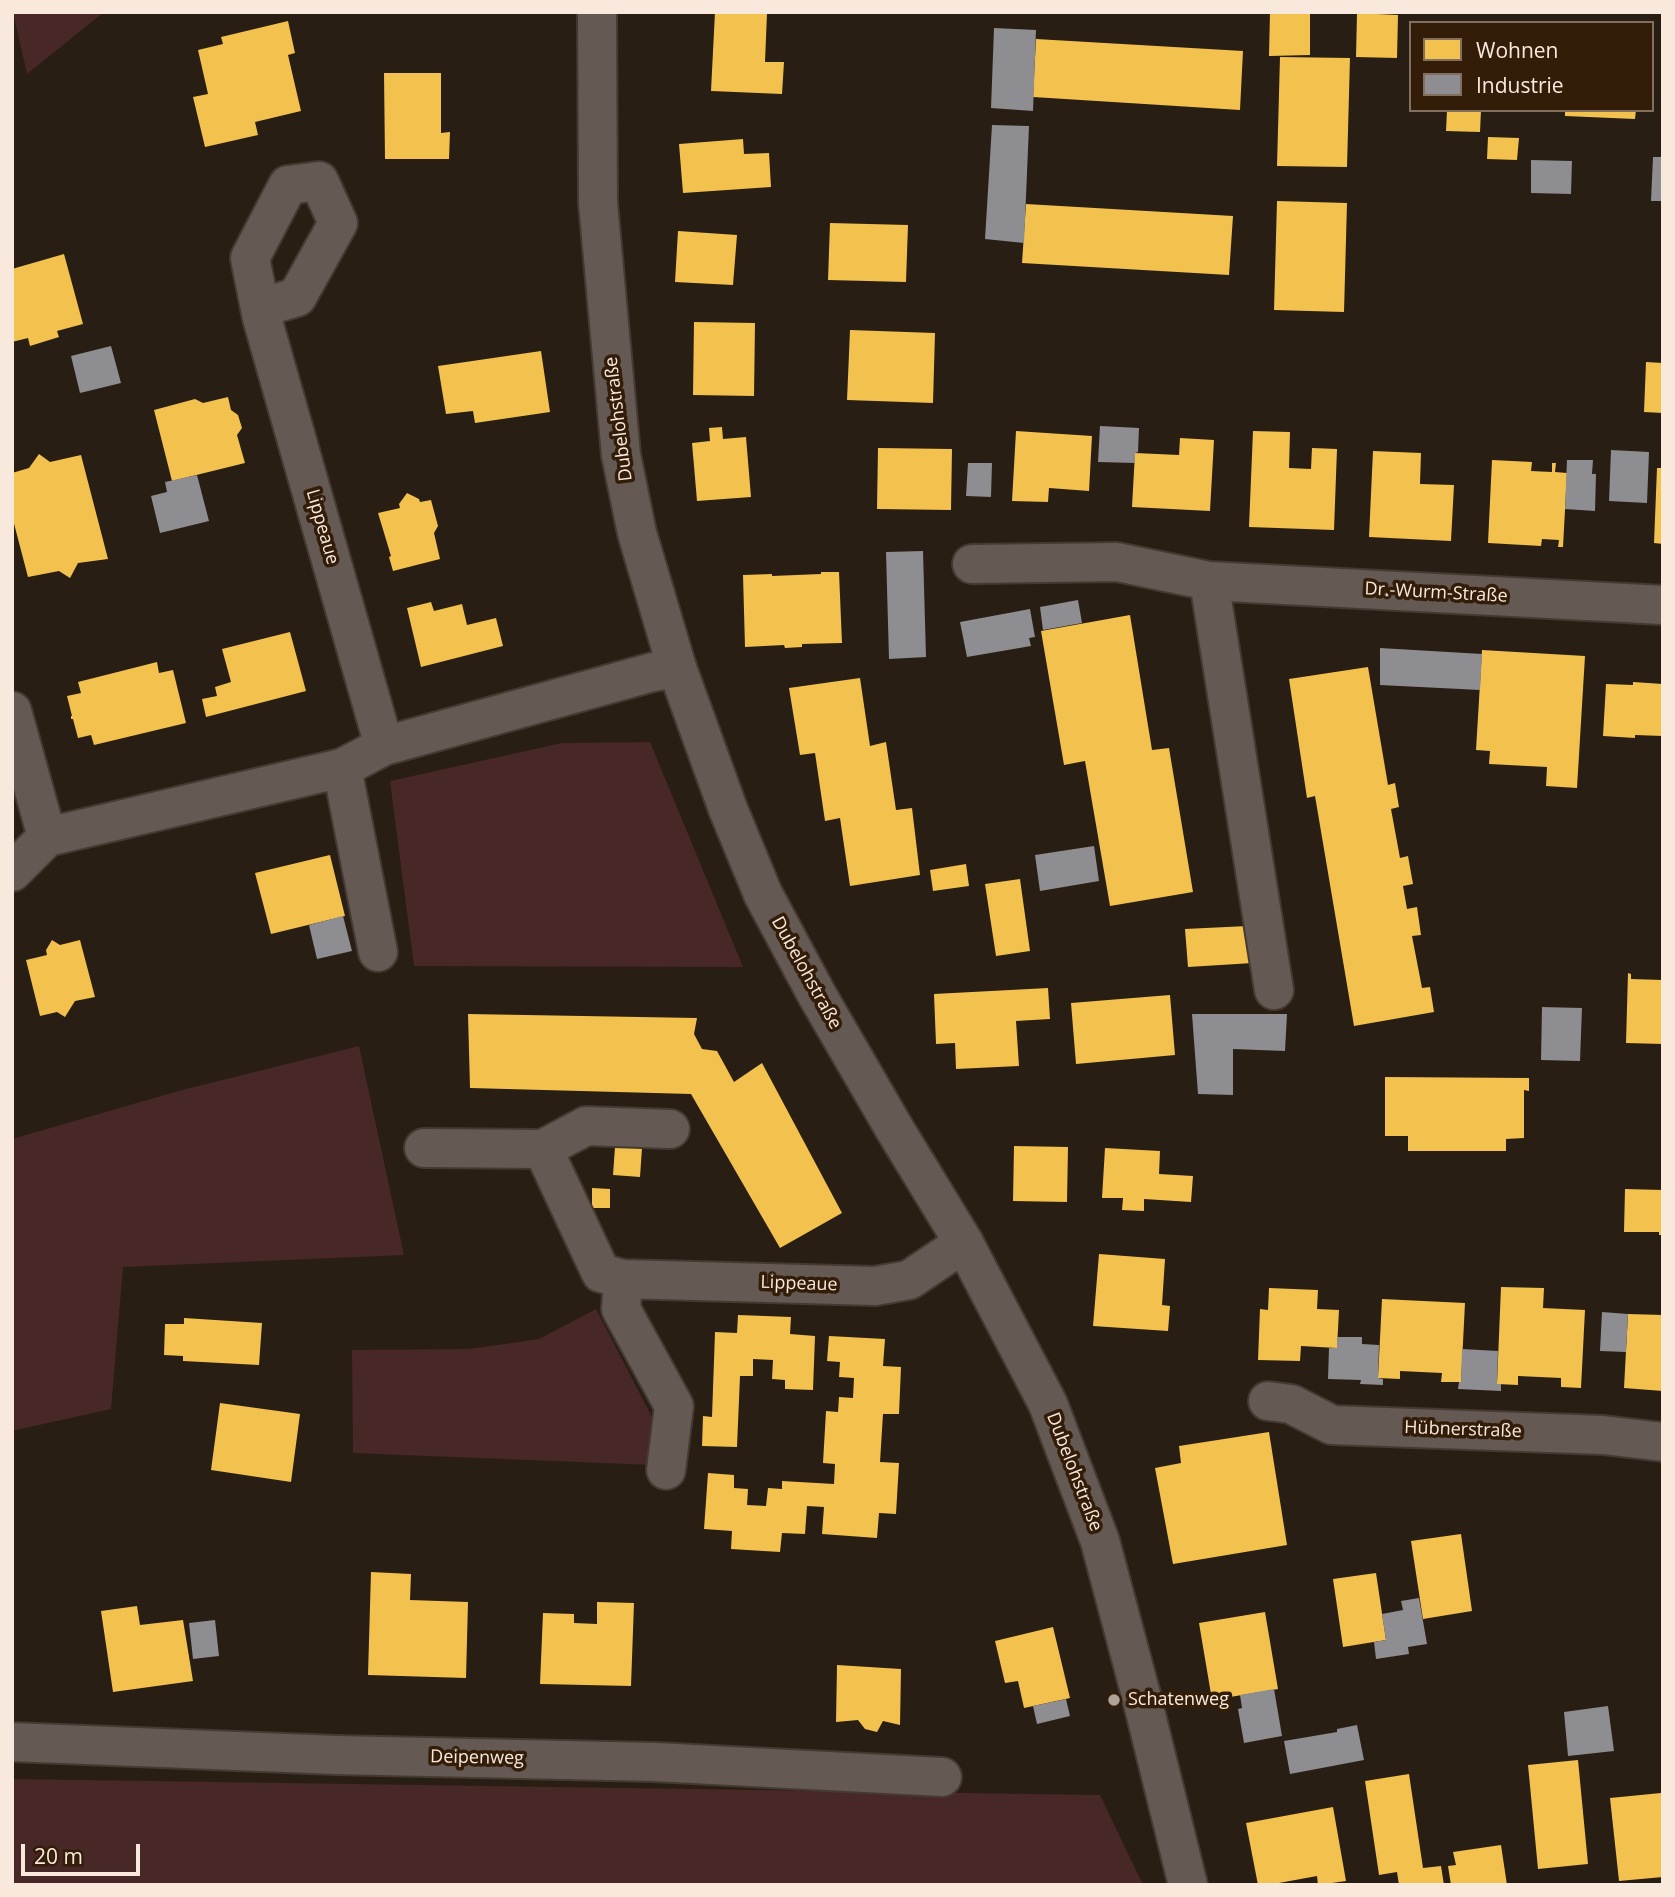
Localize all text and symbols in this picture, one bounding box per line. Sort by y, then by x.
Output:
legend [1409,21,1654,112]
text: Wohnen [1476,36,1558,64]
text: Industrie [1476,71,1564,99]
street label: Dubelohstraße [601,356,637,482]
street label: Lippeaue [301,487,343,567]
street label: Dr.-Wurm-Straße [1364,578,1508,608]
street label: Dubelohstraße [766,913,846,1033]
street label: Lippeaue [760,1272,838,1296]
street label: Dubelohstraße [1041,1410,1107,1534]
street label: Hübnerstraße [1404,1417,1522,1443]
place label: Schatenweg [1128,1689,1229,1711]
marker: Schatenweg [1106,1692,1122,1708]
street label: Deipenweg [430,1746,524,1770]
scale bar [24,1830,144,1874]
text: 20 m [34,1842,83,1870]

